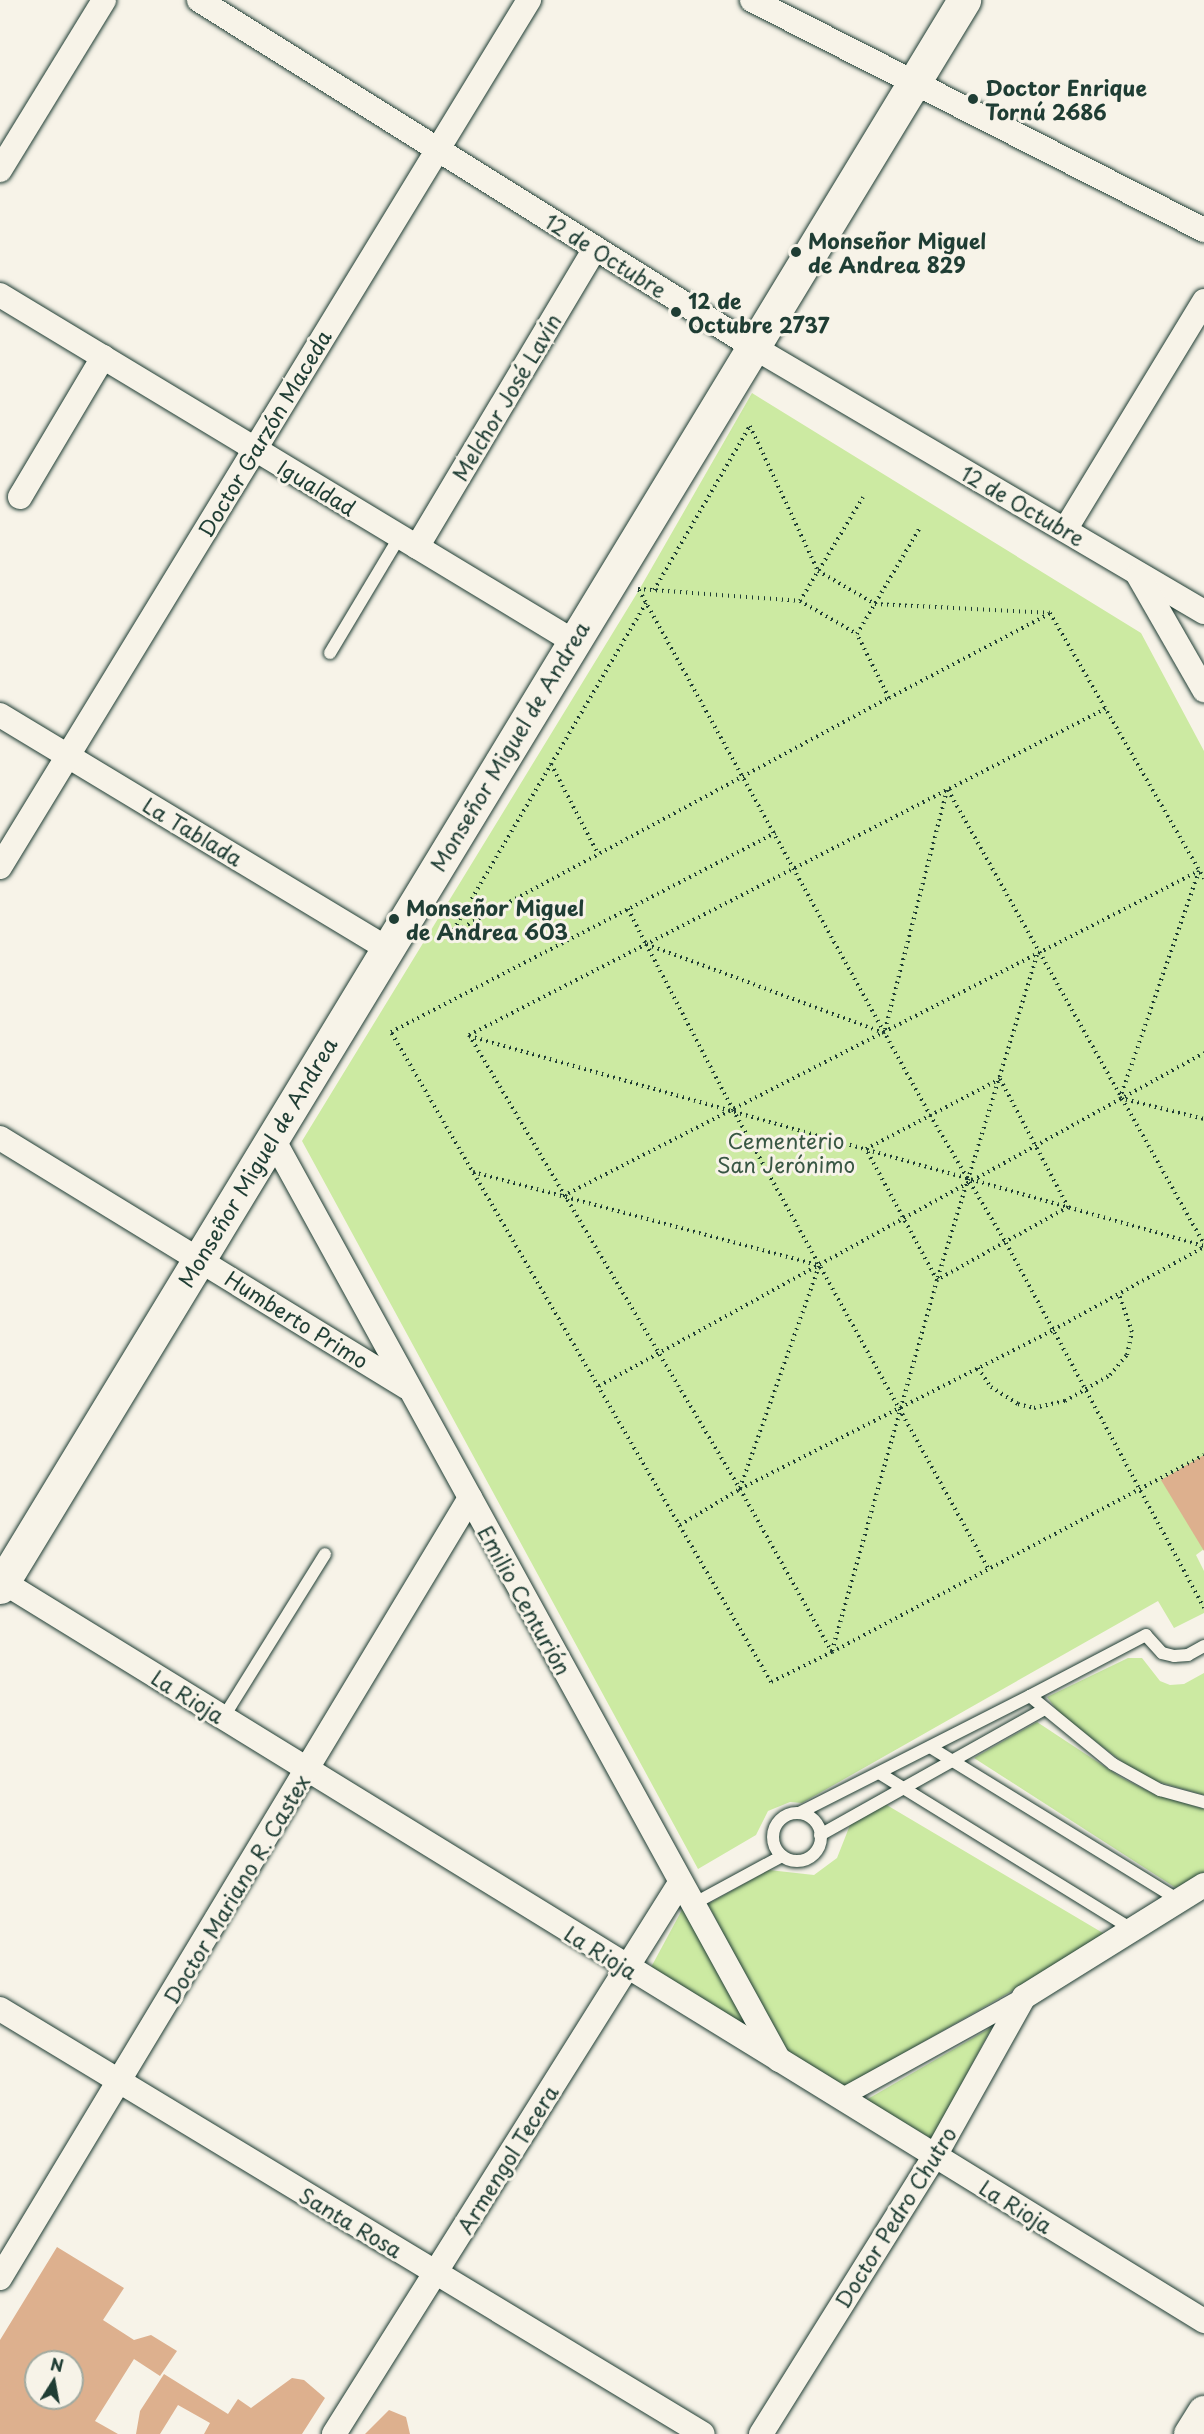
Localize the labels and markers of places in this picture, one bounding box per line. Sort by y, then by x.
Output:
place label: Doctor Enrique Tornú 2686 [985,74,1147,124]
marker: Doctor Enrique Tornú 2686 [966,92,980,106]
place label: Monseñor Miguel de Andrea 829 [808,227,986,277]
marker: Monseñor Miguel de Andrea 829 [789,245,803,259]
place label: 12 de Octubre 2737 [688,287,831,337]
marker: 12 de Octubre 2737 [669,305,683,319]
place label: Monseñor Miguel de Andrea 603 [406,894,584,944]
marker: Monseñor Miguel de Andrea 603 [387,912,401,926]

